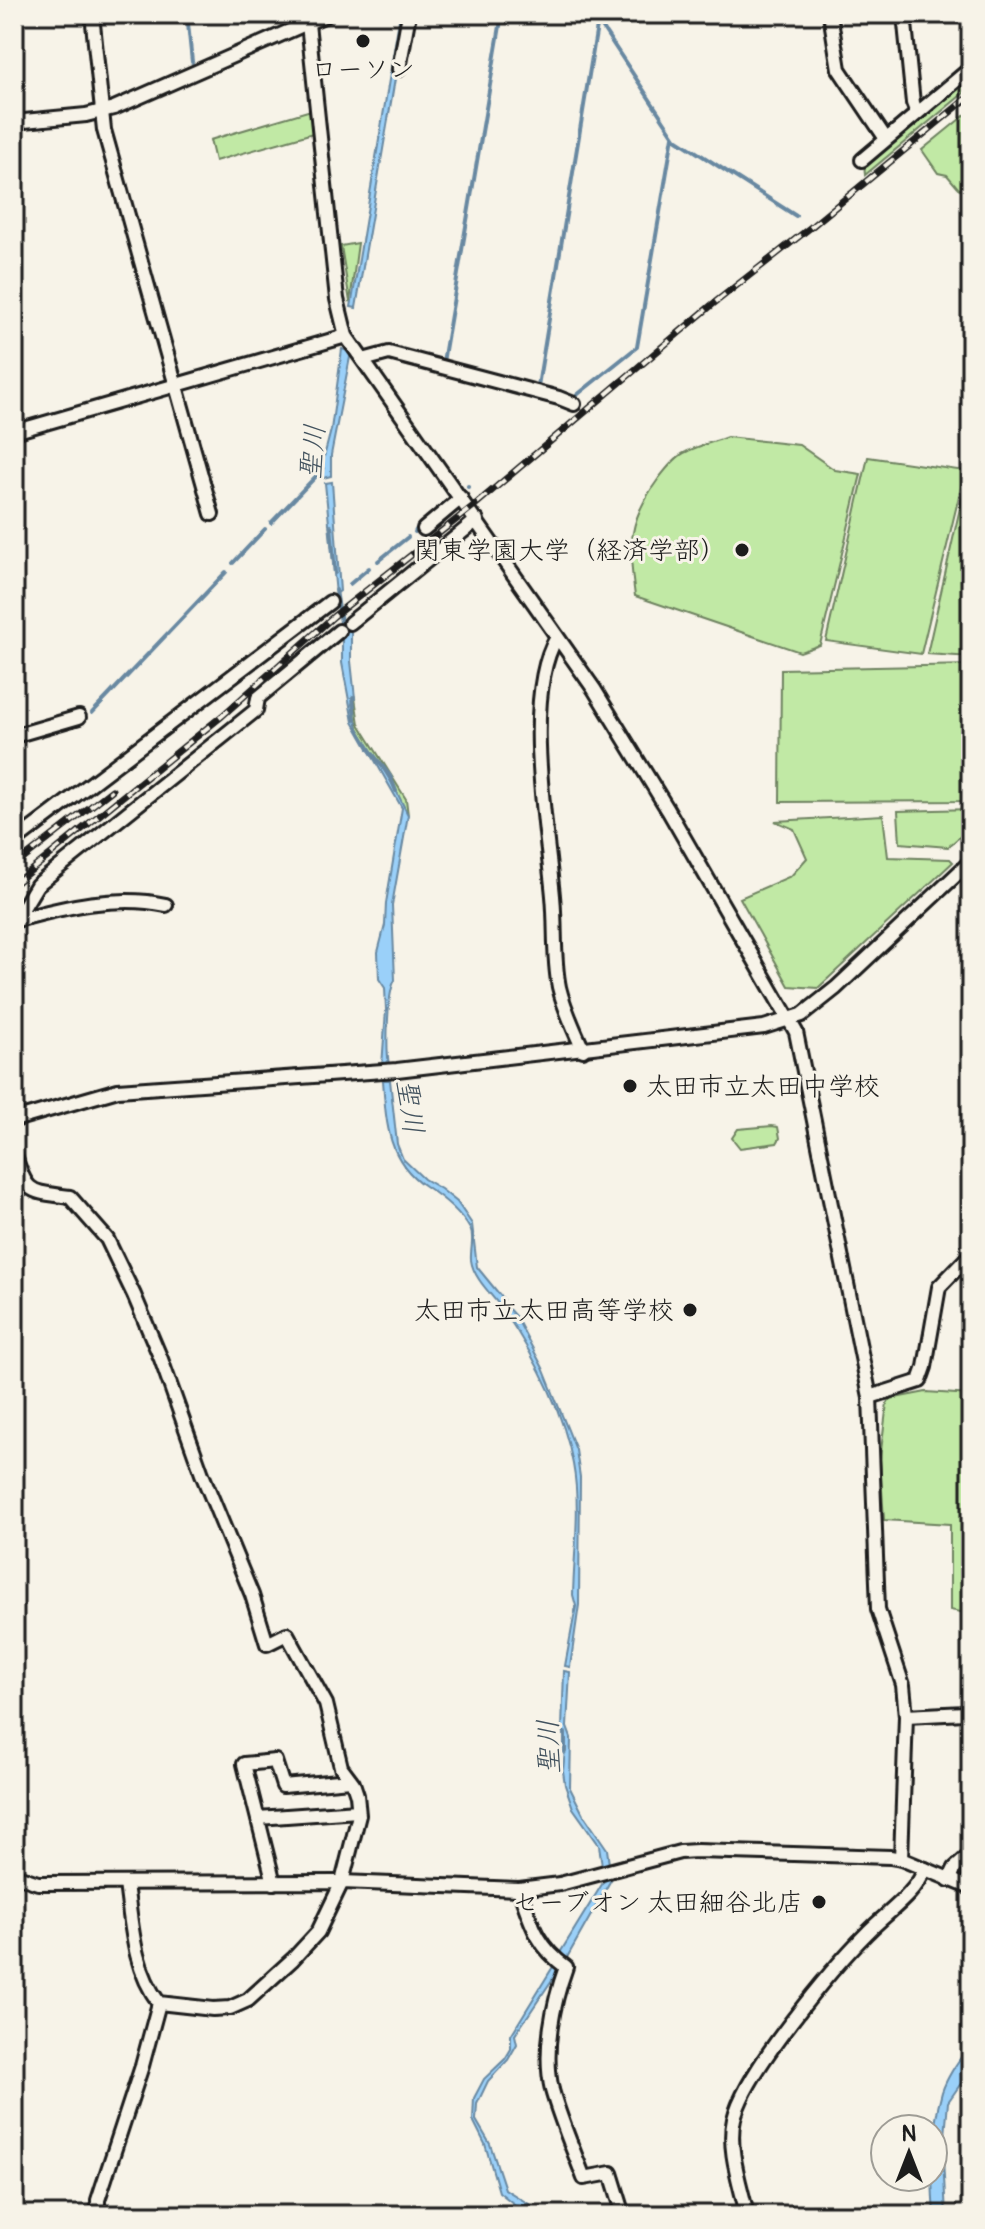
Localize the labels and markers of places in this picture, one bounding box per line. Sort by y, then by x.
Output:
marker: ローソン [354,32,372,50]
place label: ローソン [311,54,415,86]
place label: 関東学園大学（経済学部） [414,535,726,567]
marker: 関東学園大学（経済学部） [733,541,751,559]
place label: 太田市立太田中学校 [646,1071,880,1103]
marker: 太田市立太田中学校 [621,1077,639,1095]
place label: 太田市立太田高等学校 [414,1295,674,1327]
marker: 太田市立太田高等学校 [681,1301,699,1319]
place label: セーブオン 太田細谷北店 [512,1887,803,1919]
marker: セーブオン 太田細谷北店 [810,1893,828,1911]

